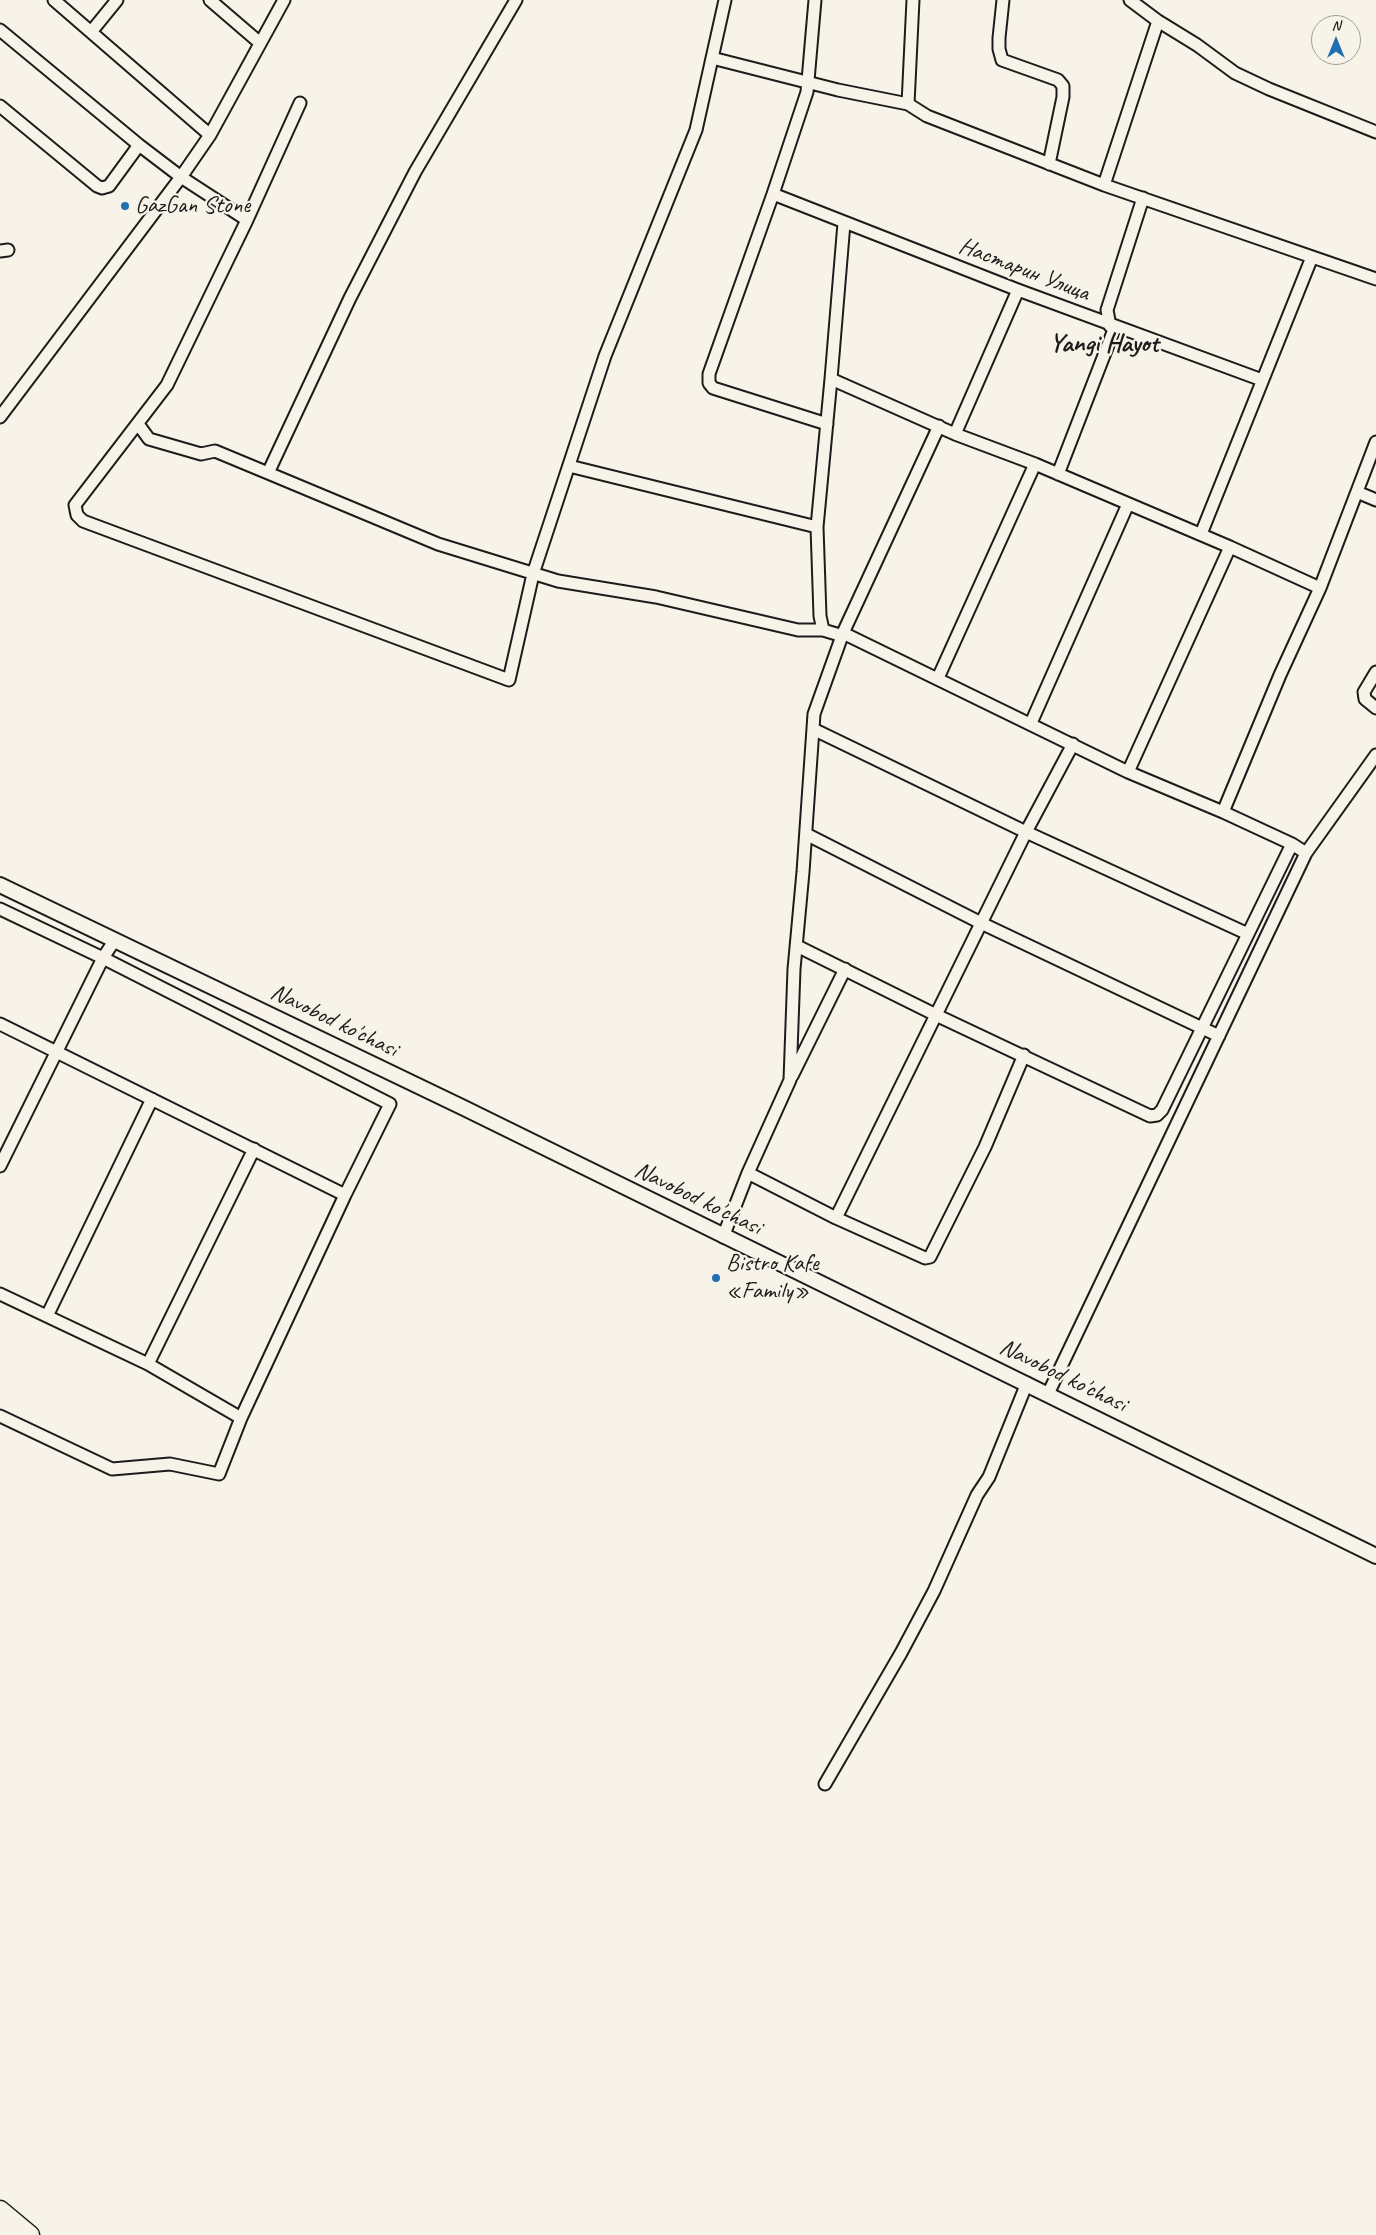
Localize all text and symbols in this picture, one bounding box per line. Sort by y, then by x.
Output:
north arrow [1311,15,1361,65]
text: N [1332,17,1340,34]
place label: GazGan Stone [135,192,250,220]
marker: GazGan Stone [119,200,131,212]
street label: Настарин Улица [955,232,1093,308]
district label: Yangi Hayot [1050,328,1158,360]
street label: Navobod ko'chasi [266,978,402,1064]
street label: Navobod ko'chasi [630,1156,766,1242]
place label: Bistro Kafe «Family» [726,1250,819,1306]
marker: Bistro Kafe «Family» [710,1272,722,1284]
street label: Navobod ko'chasi [995,1333,1131,1419]

